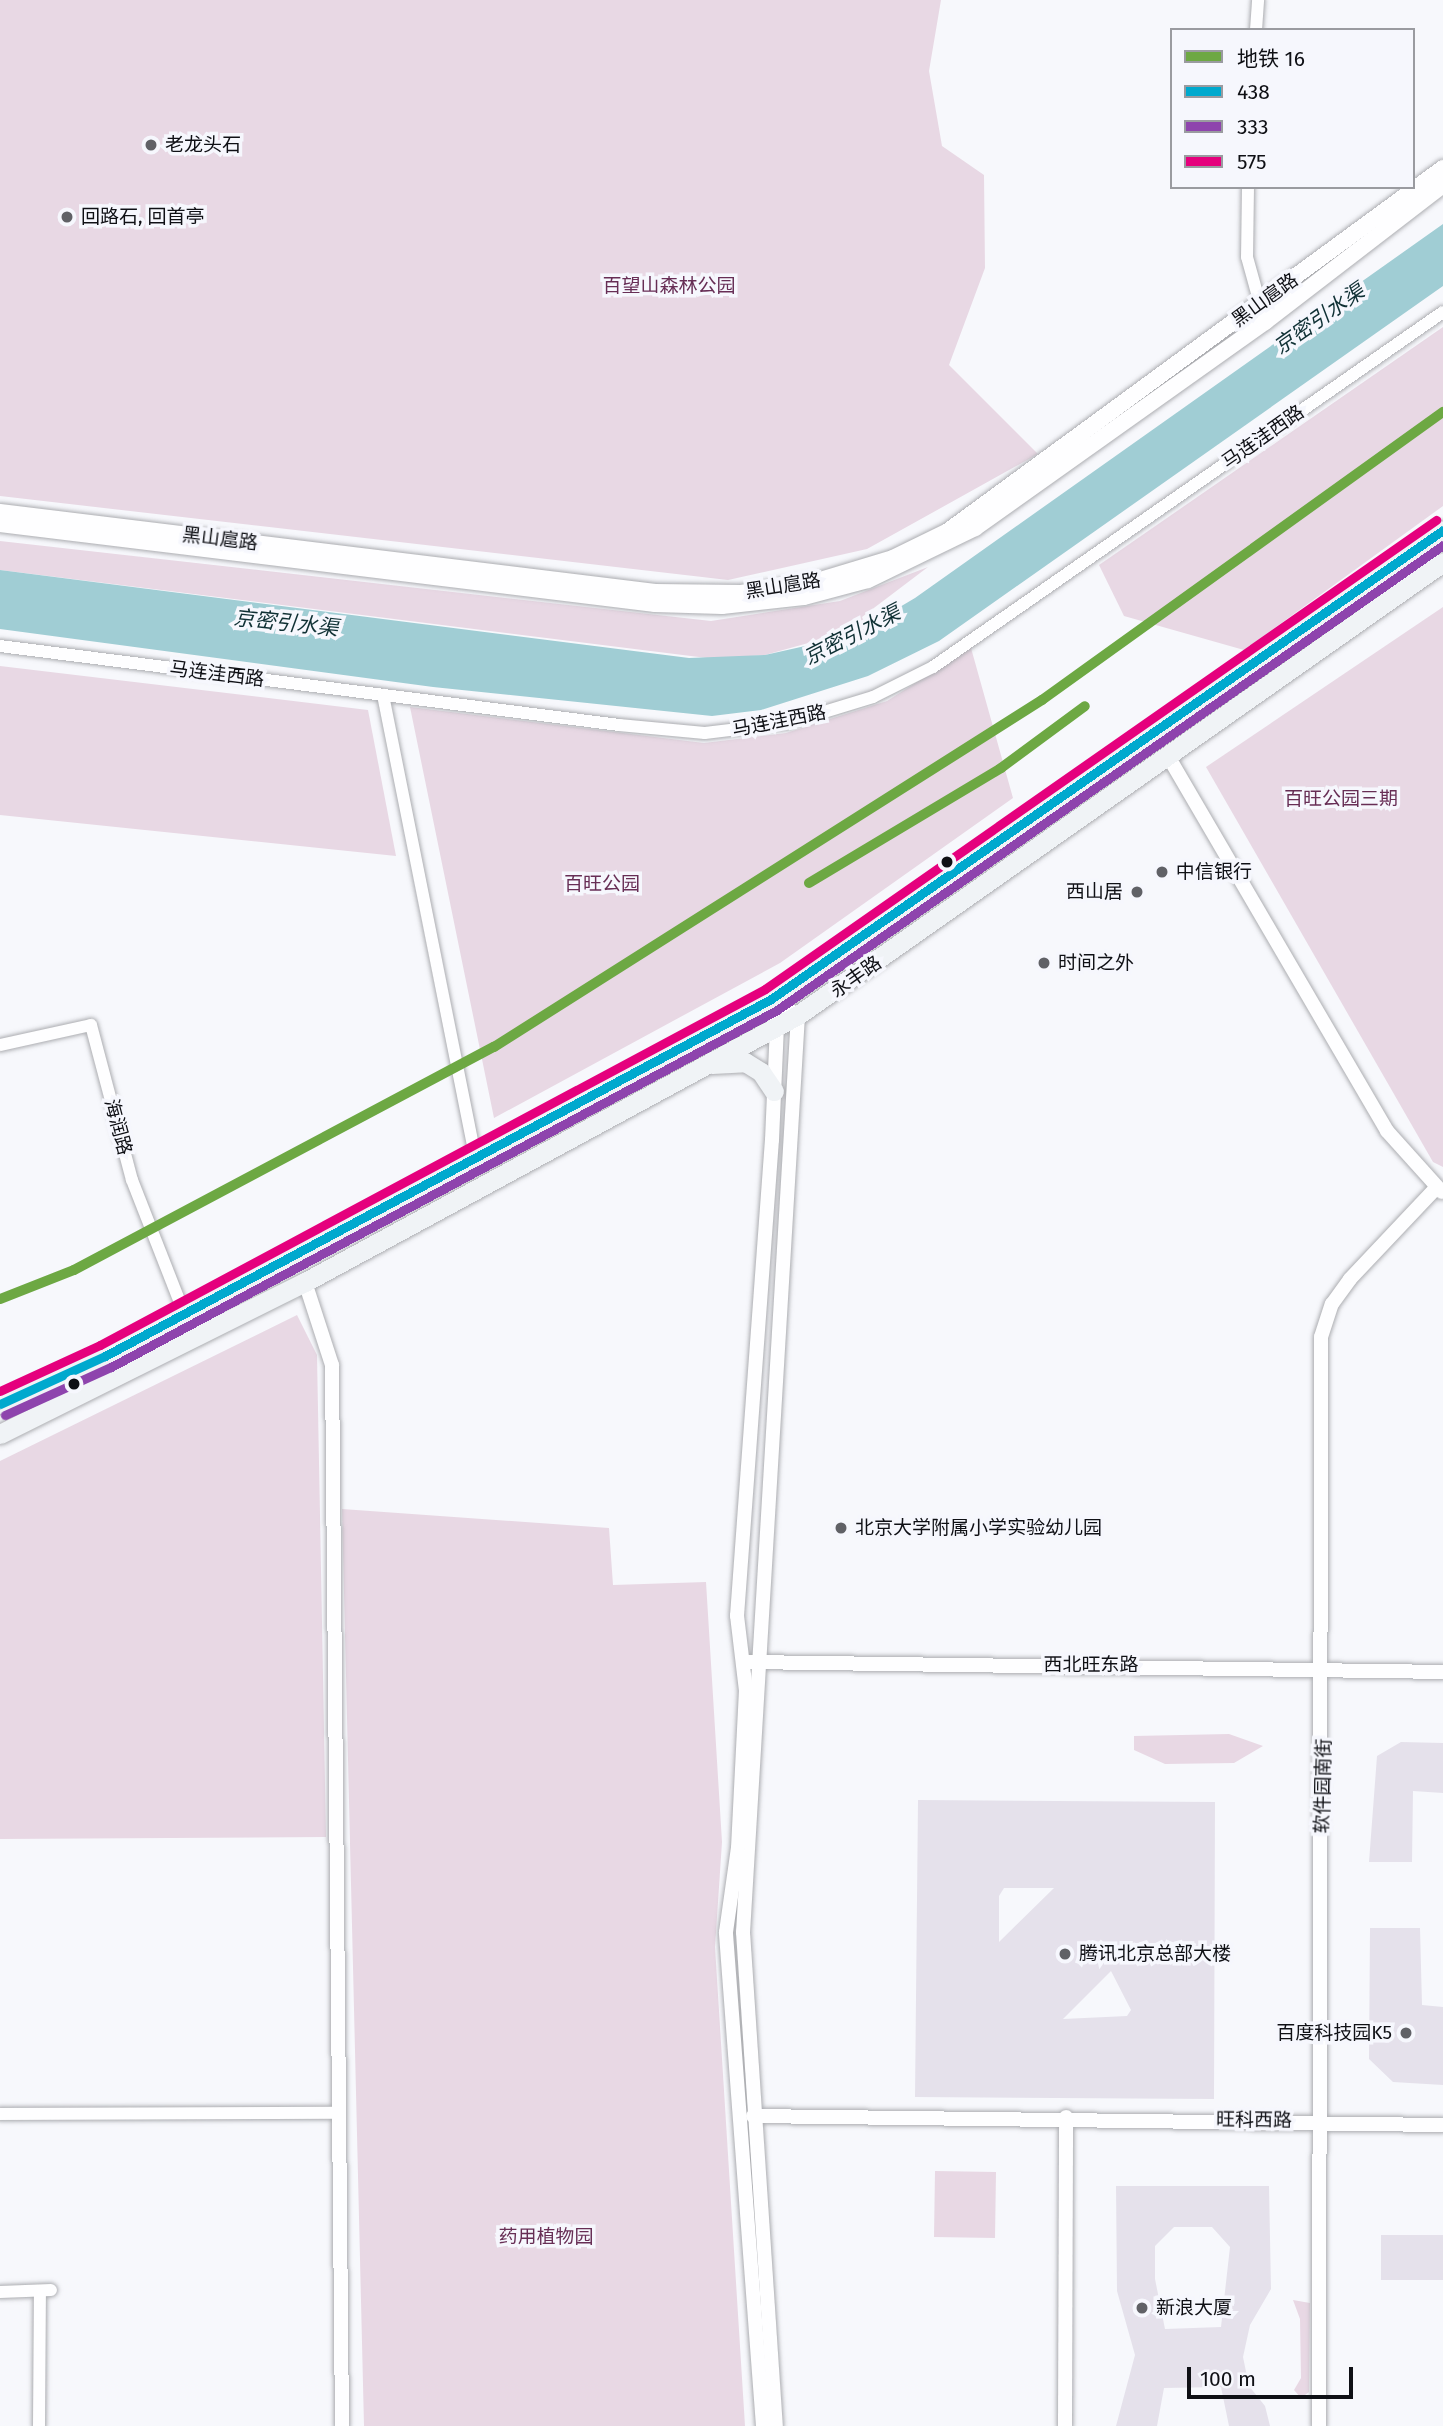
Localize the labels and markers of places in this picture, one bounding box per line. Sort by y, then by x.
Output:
place label: 老龙头石 [165,134,241,156]
marker: 老龙头石 [143,137,159,153]
place label: 回路石, 回首亭 [81,206,205,228]
marker: 回路石, 回首亭 [59,209,75,225]
unlabelled marker [940,855,954,869]
place label: 中信银行 [1176,861,1252,883]
marker: 中信银行 [1154,864,1170,880]
place label: 西山居 [1066,881,1123,903]
marker: 西山居 [1129,884,1145,900]
place label: 时间之外 [1058,952,1134,974]
marker: 时间之外 [1036,955,1052,971]
unlabelled marker [67,1377,81,1391]
place label: 北京大学附属小学实验幼儿园 [855,1517,1102,1539]
marker: 北京大学附属小学实验幼儿园 [833,1520,849,1536]
place label: 腾讯北京总部大楼 [1079,1943,1231,1965]
marker: 腾讯北京总部大楼 [1057,1946,1073,1962]
place label: 百度科技园K5 [1276,2022,1392,2044]
marker: 百度科技园K5 [1398,2025,1414,2041]
place label: 新浪大厦 [1156,2297,1232,2319]
marker: 新浪大厦 [1134,2300,1150,2316]

